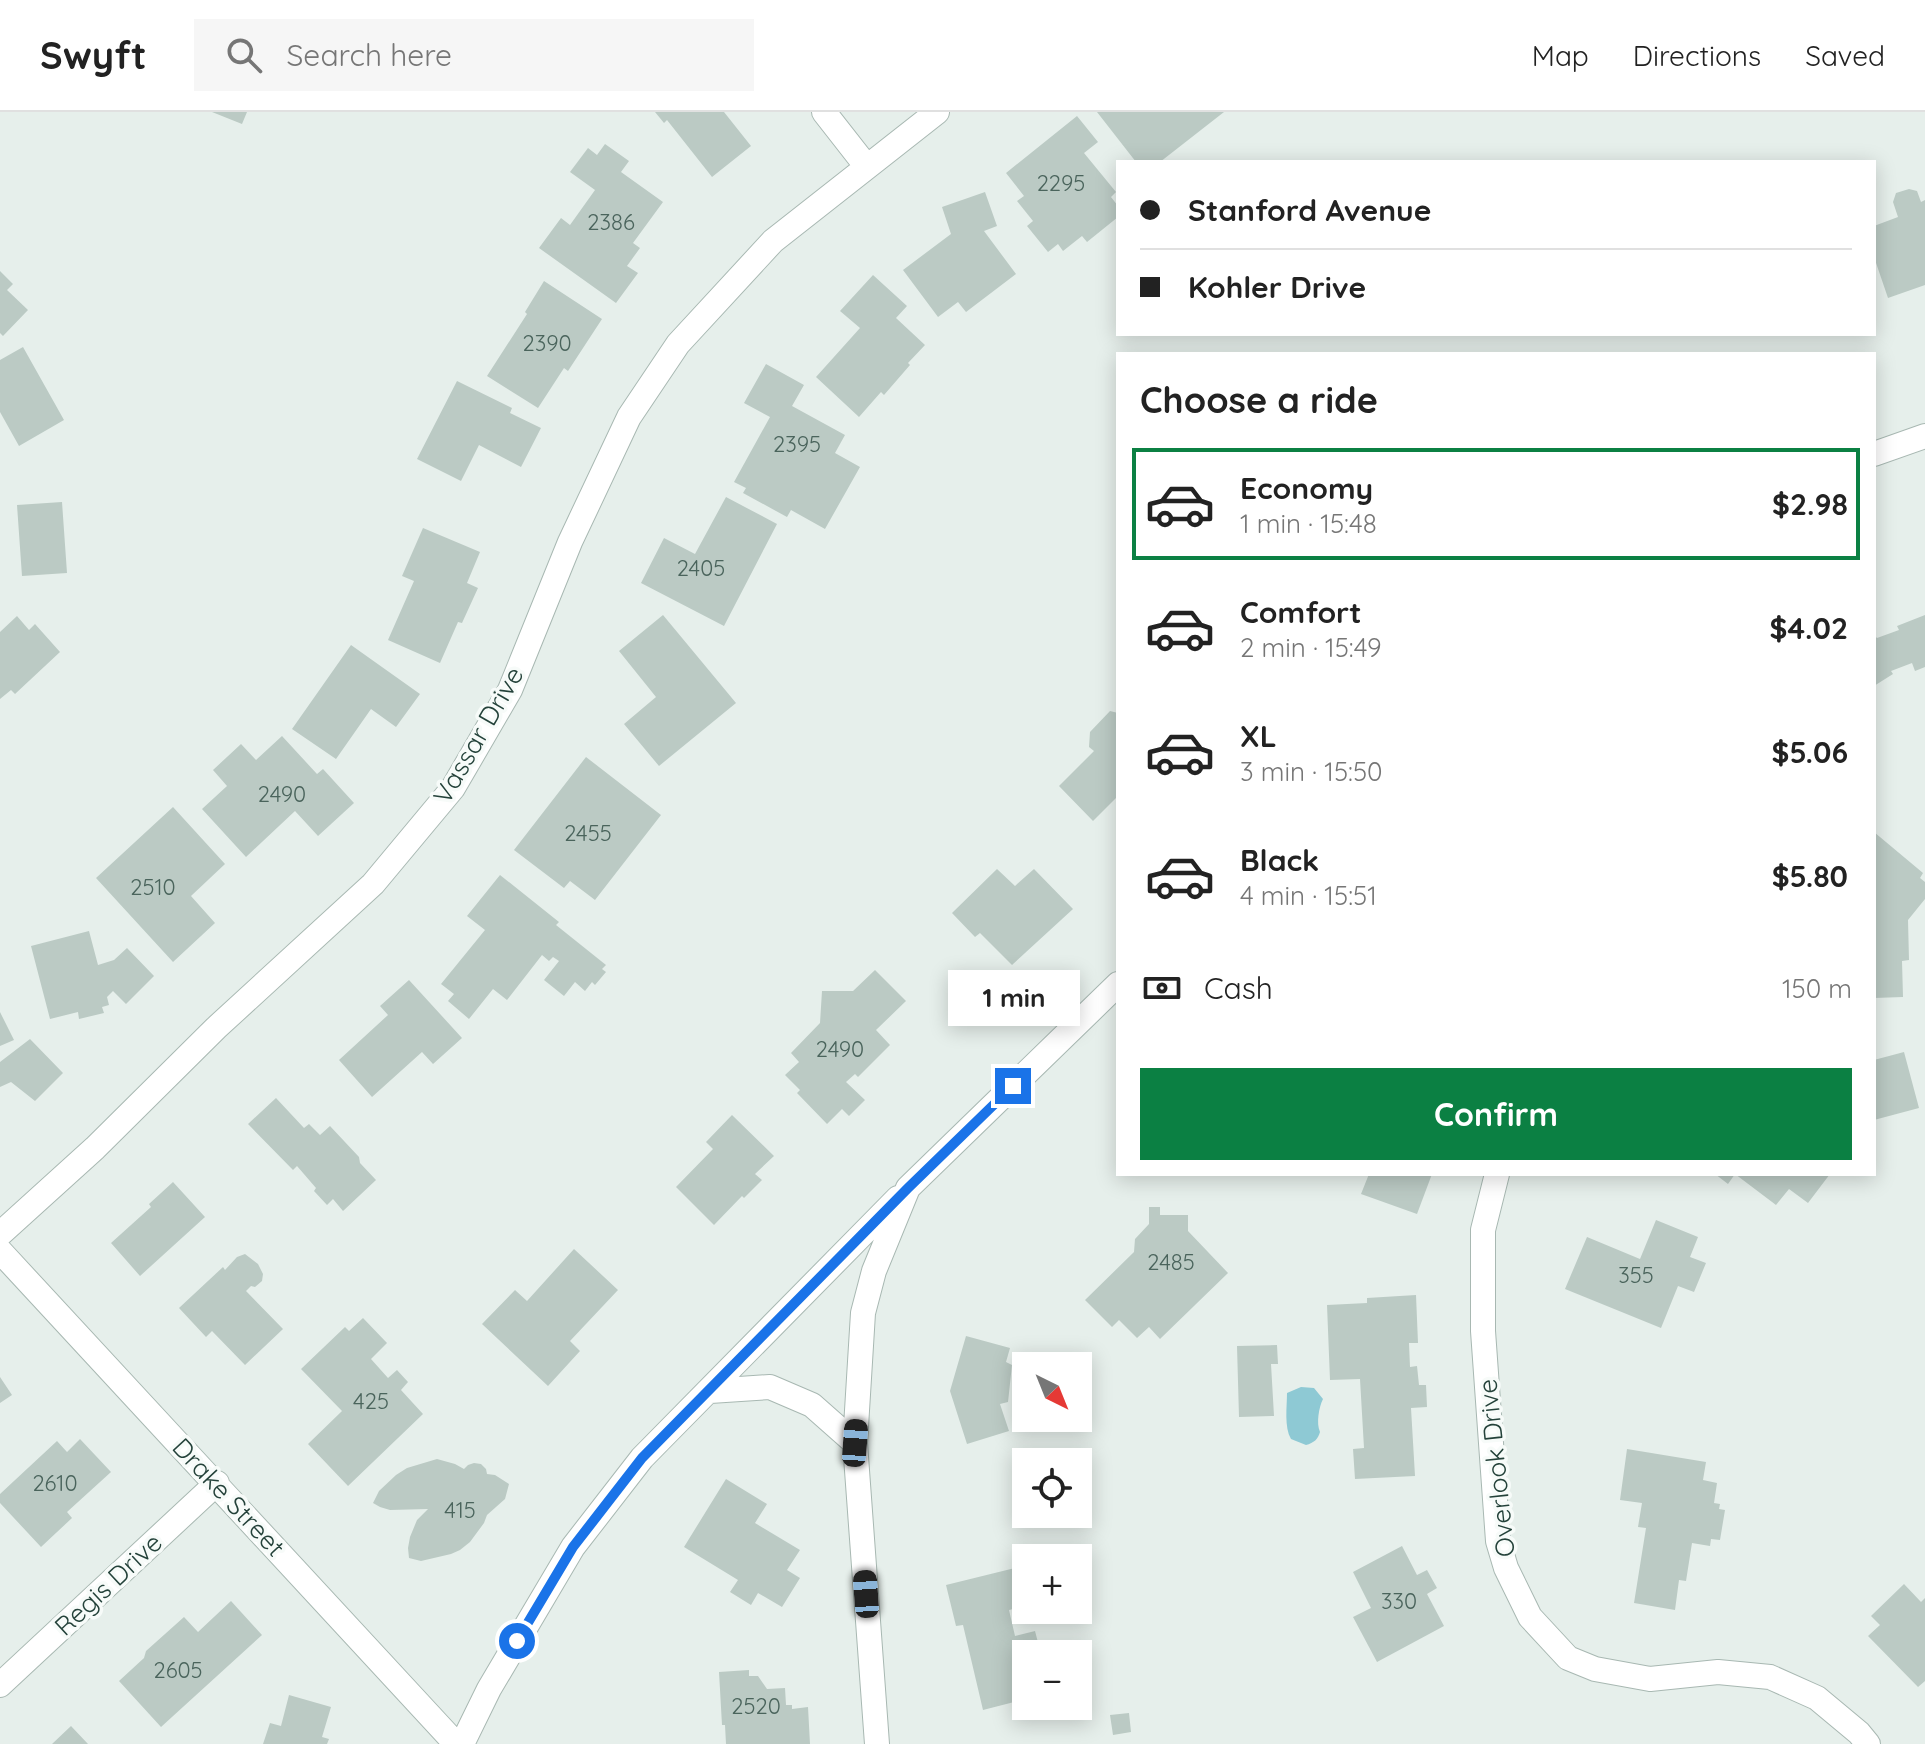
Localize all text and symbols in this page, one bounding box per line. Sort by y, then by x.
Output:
search box [194,19,754,91]
text: Swyft [40,31,146,79]
icon: search [222,33,266,77]
text: Search here [286,36,452,74]
text: Map [1532,38,1589,73]
text: Directions [1633,38,1761,73]
text: Saved [1805,38,1885,73]
house number: 2295 [1037,169,1085,197]
text: Stanford Avenue [1188,191,1431,229]
house number: 2386 [587,208,635,236]
text: Kohler Drive [1188,268,1366,306]
house number: 2390 [522,329,572,357]
text: Choose a ride [1140,377,1378,422]
house number: 2395 [773,430,821,458]
icon: car [1144,468,1216,540]
text: Economy [1240,469,1373,507]
text: $2.98 [1772,485,1848,523]
text: 1 min · 15:48 [1240,507,1377,540]
house number: 2405 [677,554,725,582]
icon: car [1144,592,1216,664]
text: Comfort [1240,593,1361,631]
text: $4.02 [1769,609,1848,647]
text: 2 min · 15:49 [1240,631,1381,664]
street label: Vassar Drive [426,661,530,809]
icon: car [1144,716,1216,788]
text: XL [1240,717,1277,755]
text: $5.06 [1772,733,1848,771]
text: 3 min · 15:50 [1240,755,1383,788]
house number: 2490 [258,780,306,808]
house number: 2455 [564,819,612,847]
icon: car [1144,840,1216,912]
text: Black [1240,841,1319,879]
text: $5.80 [1772,857,1848,895]
house number: 2510 [130,873,176,901]
text: 4 min · 15:51 [1240,879,1377,912]
icon: cash [1140,966,1184,1010]
text: Cash [1204,969,1273,1007]
callout: 1 min [947,970,1079,1026]
text: 150 m [1782,972,1852,1005]
text: 1 min [983,981,1046,1014]
house number: 2490 [816,1035,864,1063]
route end [995,1068,1031,1104]
button: Confirm [1140,1068,1852,1160]
house number: 2485 [1147,1248,1195,1276]
house number: 355 [1618,1261,1654,1289]
north arrow [1012,1352,1092,1432]
map controls [1012,1352,1092,1720]
street label: Overlook Drive [1470,1377,1522,1559]
house number: 425 [353,1387,389,1415]
car [841,1418,869,1468]
street label: Drake Street [166,1431,292,1563]
button: locate [1012,1448,1092,1528]
house number: 2610 [32,1469,78,1497]
house number: 415 [444,1496,476,1524]
street label: Regis Drive [47,1526,169,1642]
button: + [1012,1544,1092,1624]
car [852,1569,880,1619]
house number: 330 [1381,1587,1417,1615]
route start [499,1623,535,1659]
button: − [1012,1640,1092,1720]
house number: 2605 [153,1656,203,1684]
house number: 2520 [731,1692,781,1720]

